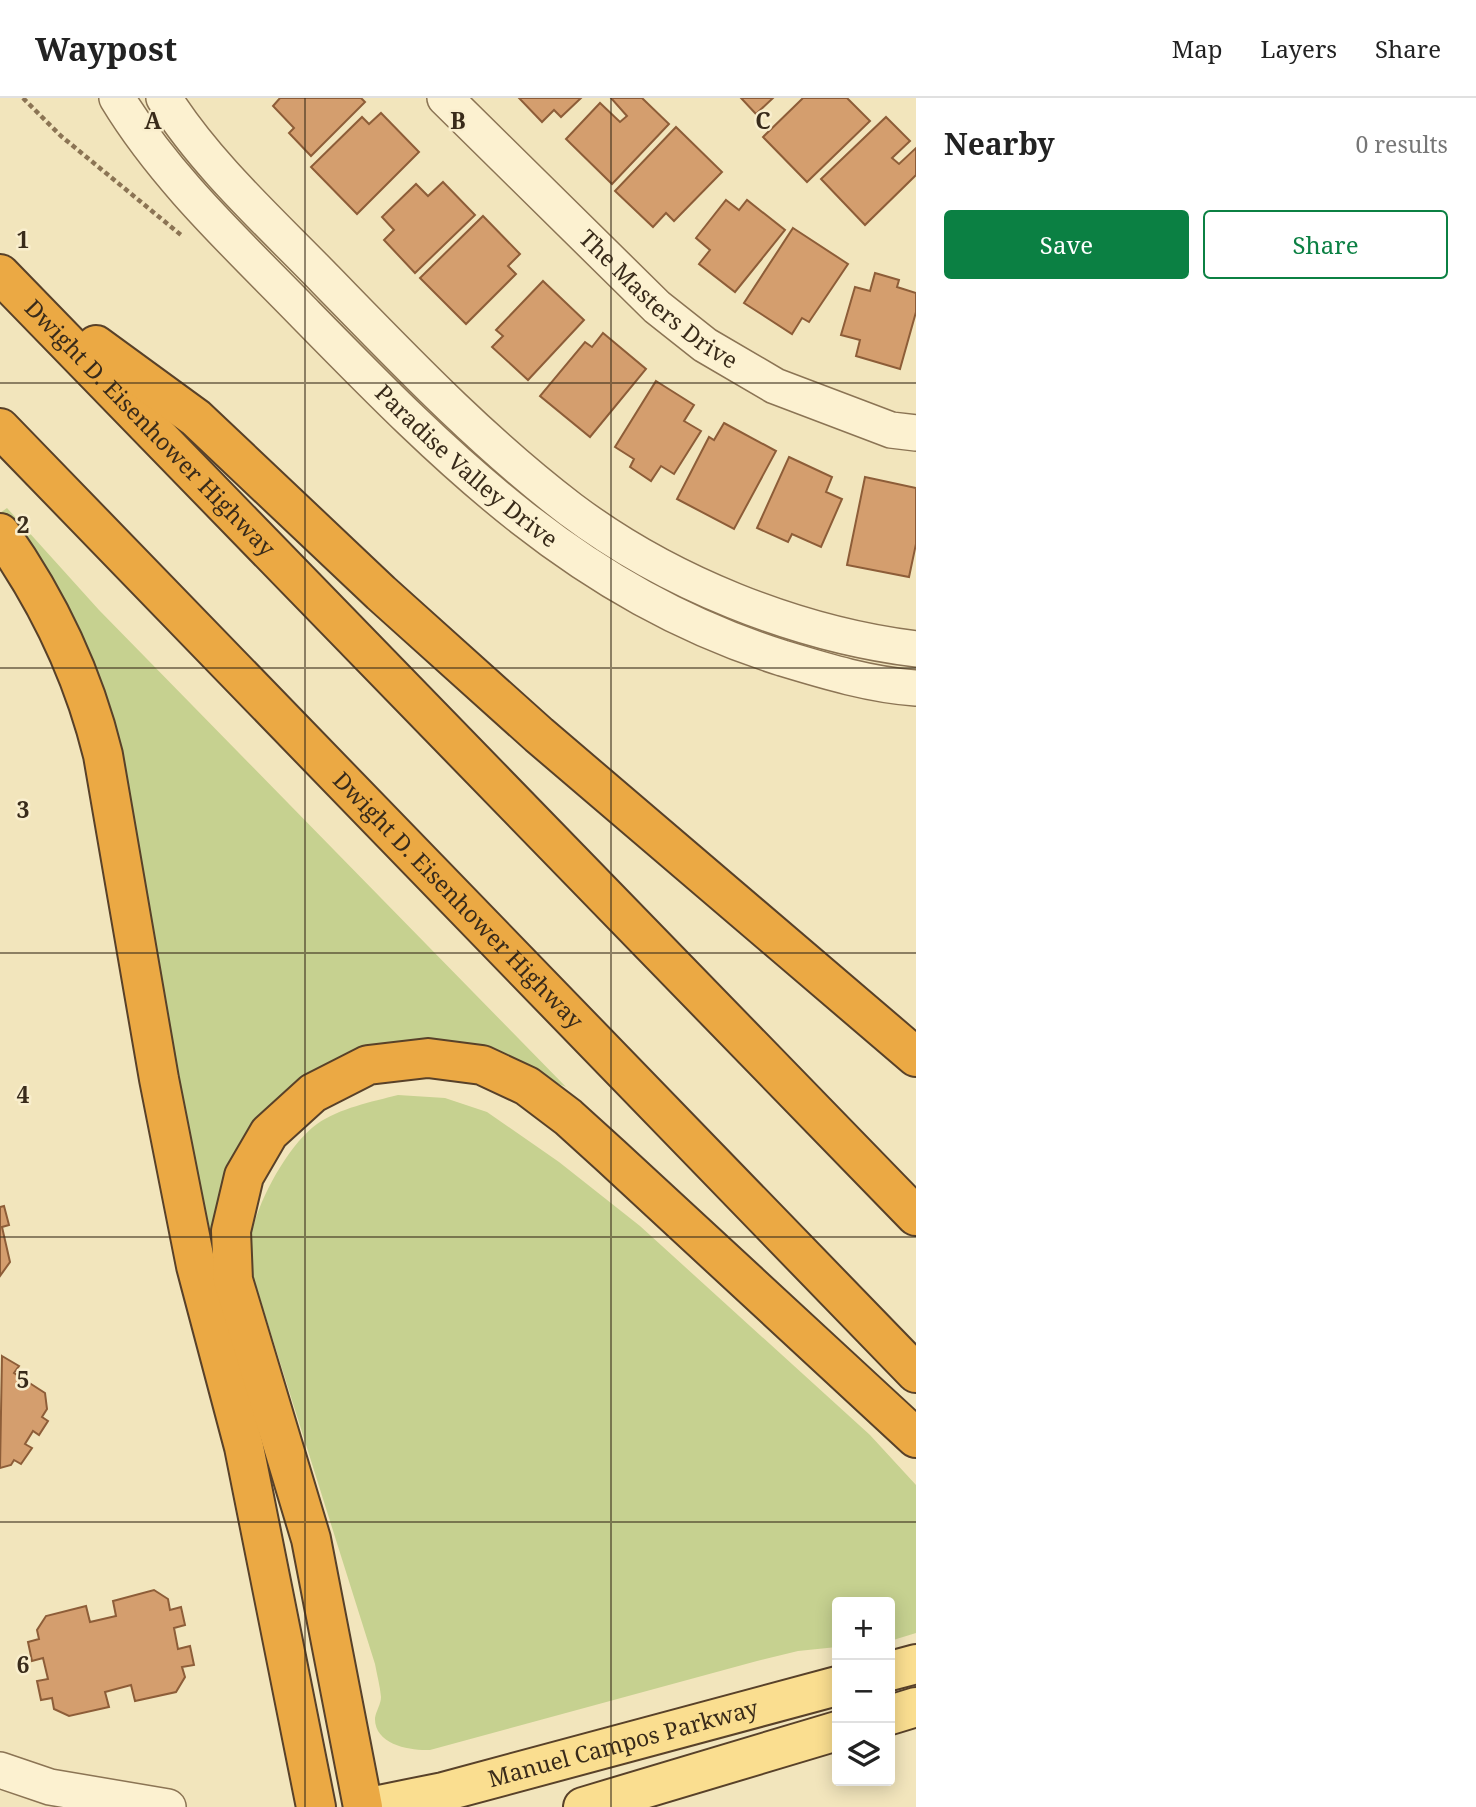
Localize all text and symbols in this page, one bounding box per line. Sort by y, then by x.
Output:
text: Waypost [35,26,177,71]
text: Map [1172,32,1223,65]
text: Layers [1261,32,1337,65]
text: Share [1375,32,1441,65]
text: A [144,104,162,136]
text: B [450,104,466,136]
text: C [755,104,771,136]
text: Nearby [944,123,1055,164]
text: 0 results [1355,128,1448,160]
button: Save [944,210,1189,279]
button: Share [1203,210,1448,279]
street label: The Masters Drive [573,222,744,376]
text: 1 [17,223,30,255]
street label: Dwight D. Eisenhower Highway [18,292,283,563]
street label: Paradise Valley Drive [369,377,565,554]
text: 2 [17,508,30,540]
street label: Dwight D. Eisenhower Highway [326,764,591,1036]
text: 3 [17,793,30,825]
text: 4 [17,1078,30,1110]
text: 5 [17,1363,30,1395]
map controls [832,1597,895,1786]
button: + [832,1597,895,1660]
text: 6 [17,1648,30,1680]
button: − [832,1660,895,1723]
street label: Manuel Campos Parkway [484,1691,761,1794]
button: layers [832,1723,895,1786]

